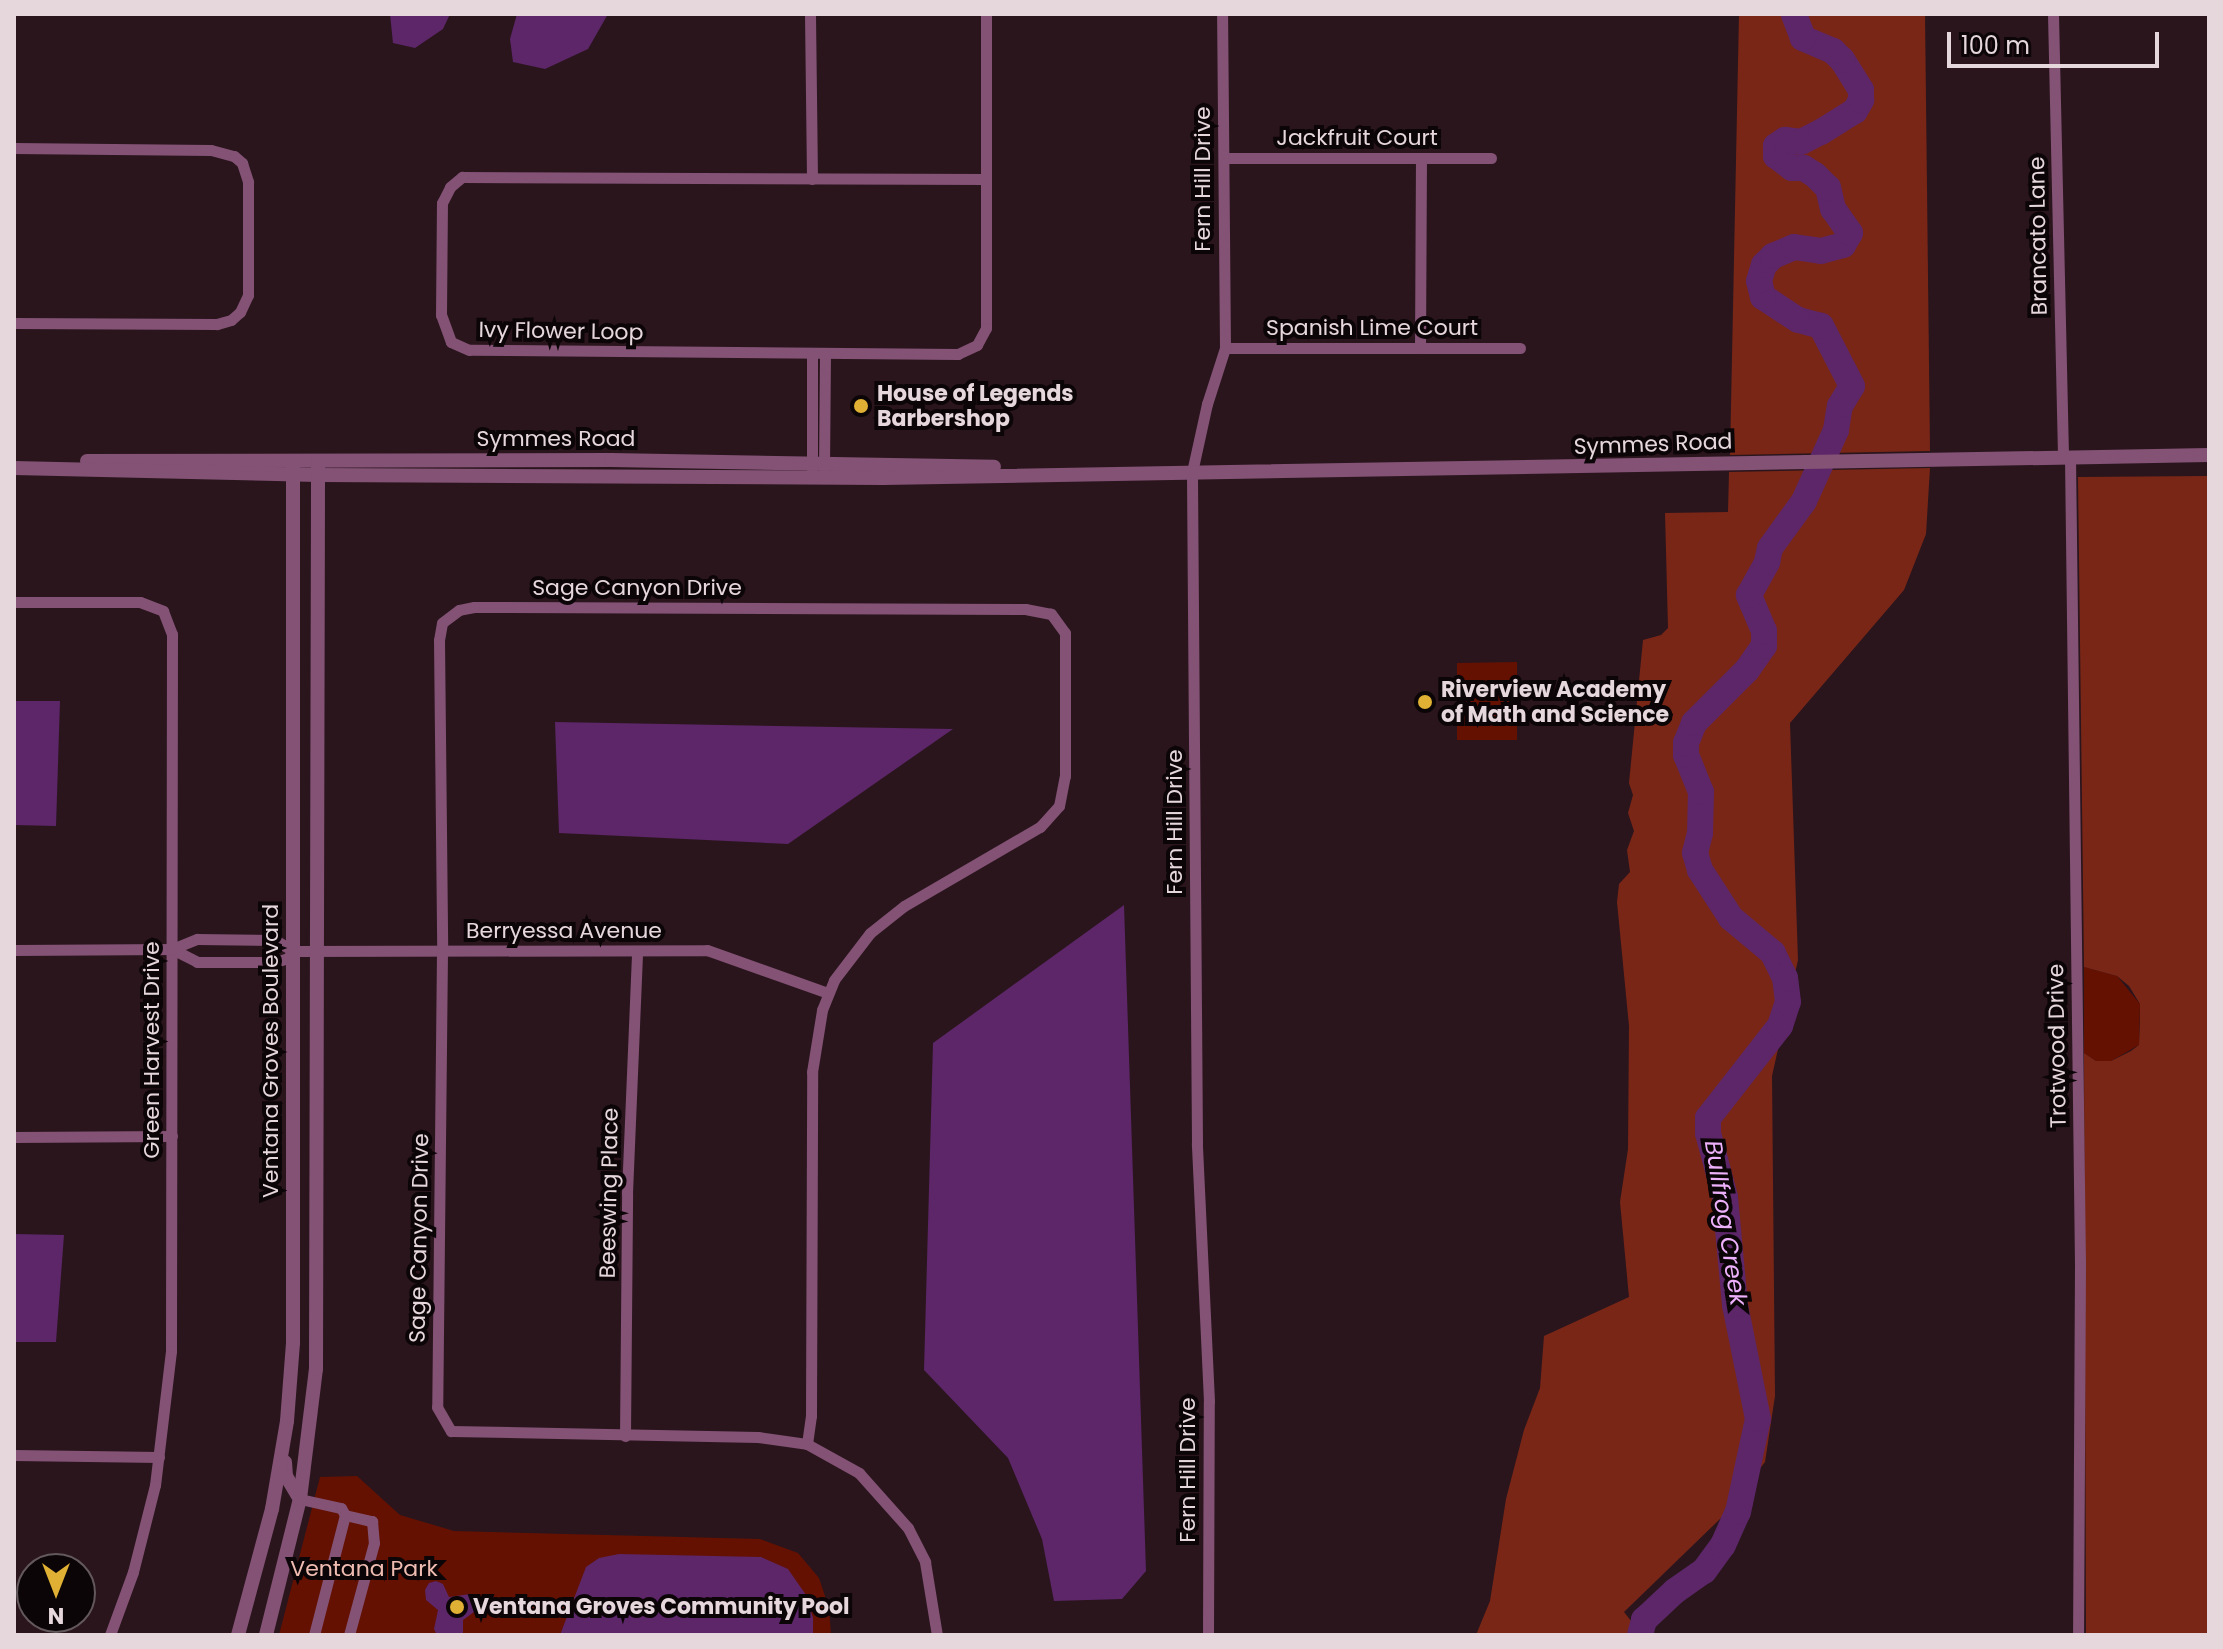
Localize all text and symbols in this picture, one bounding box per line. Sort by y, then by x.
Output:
scale bar [1951,16,2163,66]
text: 100 m [1961,29,2030,62]
street label: Fern Hill Drive [1190,106,1216,252]
street label: Jackfruit Court [1276,125,1438,151]
street label: Brancato Lane [2023,156,2053,316]
street label: Spanish Lime Court [1266,315,1478,341]
street label: Ivy Flower Loop [478,316,644,346]
place label: House of Legends Barbershop [877,380,1074,432]
marker: House of Legends Barbershop [852,397,870,415]
street label: Symmes Road [477,426,635,452]
street label: Symmes Road [1573,428,1733,460]
street label: Sage Canyon Drive [532,575,742,601]
place label: Riverview Academy of Math and Science [1441,676,1669,728]
marker: Riverview Academy of Math and Science [1416,693,1434,711]
street label: Fern Hill Drive [1162,749,1188,895]
street label: Ventana Groves Boulevard [258,904,284,1198]
street label: Berryessa Avenue [466,918,662,944]
street label: Green Harvest Drive [139,941,165,1159]
street label: Trotwood Drive [2042,964,2072,1128]
street label: Beeswing Place [594,1108,624,1278]
street label: Sage Canyon Drive [404,1133,434,1343]
water label: Bullfrog Creek [1699,1138,1753,1308]
street label: Fern Hill Drive [1175,1397,1201,1543]
north arrow [16,1553,96,1633]
park label: Ventana Park [290,1556,438,1582]
place label: Ventana Groves Community Pool [473,1594,849,1620]
marker: Ventana Groves Community Pool [448,1598,466,1616]
text: N [48,1600,64,1631]

